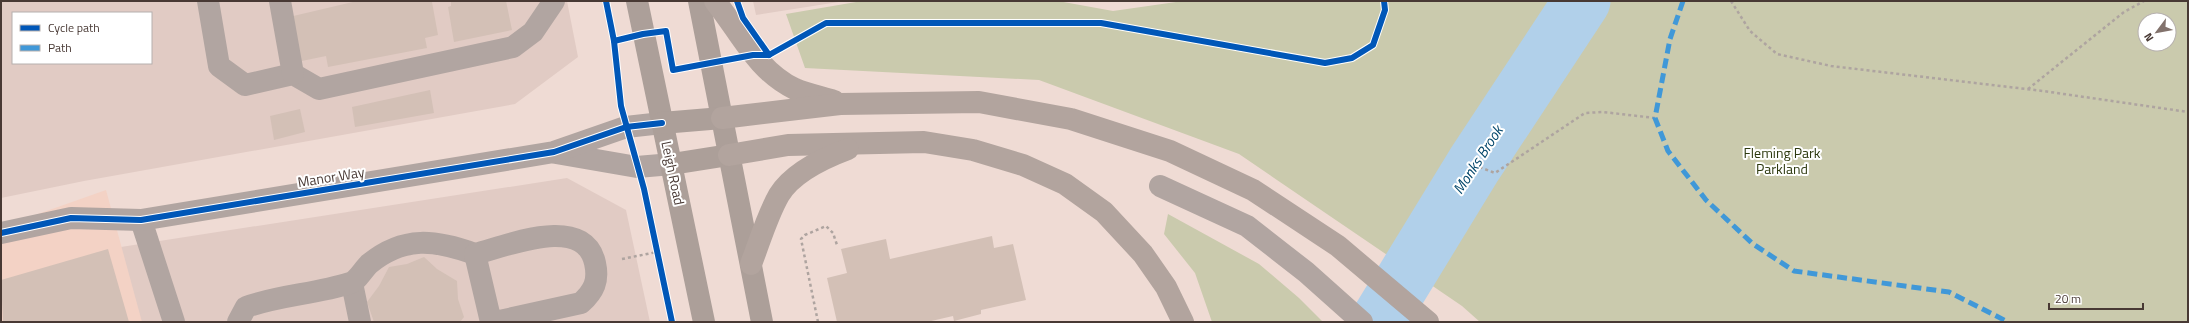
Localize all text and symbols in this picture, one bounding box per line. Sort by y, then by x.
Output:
legend [12,12,152,64]
north arrow [2137,12,2177,52]
text: Cycle path [48,18,100,37]
text: N [2140,30,2157,45]
text: Path [48,38,72,57]
water label: Monks Brook [1447,119,1510,199]
street label: Leigh Road [656,139,691,207]
park label: Fleming Park Parkland [1743,142,1821,179]
street label: Manor Way [296,161,366,192]
scale bar [2049,285,2143,311]
text: 20 m [2055,289,2081,308]

